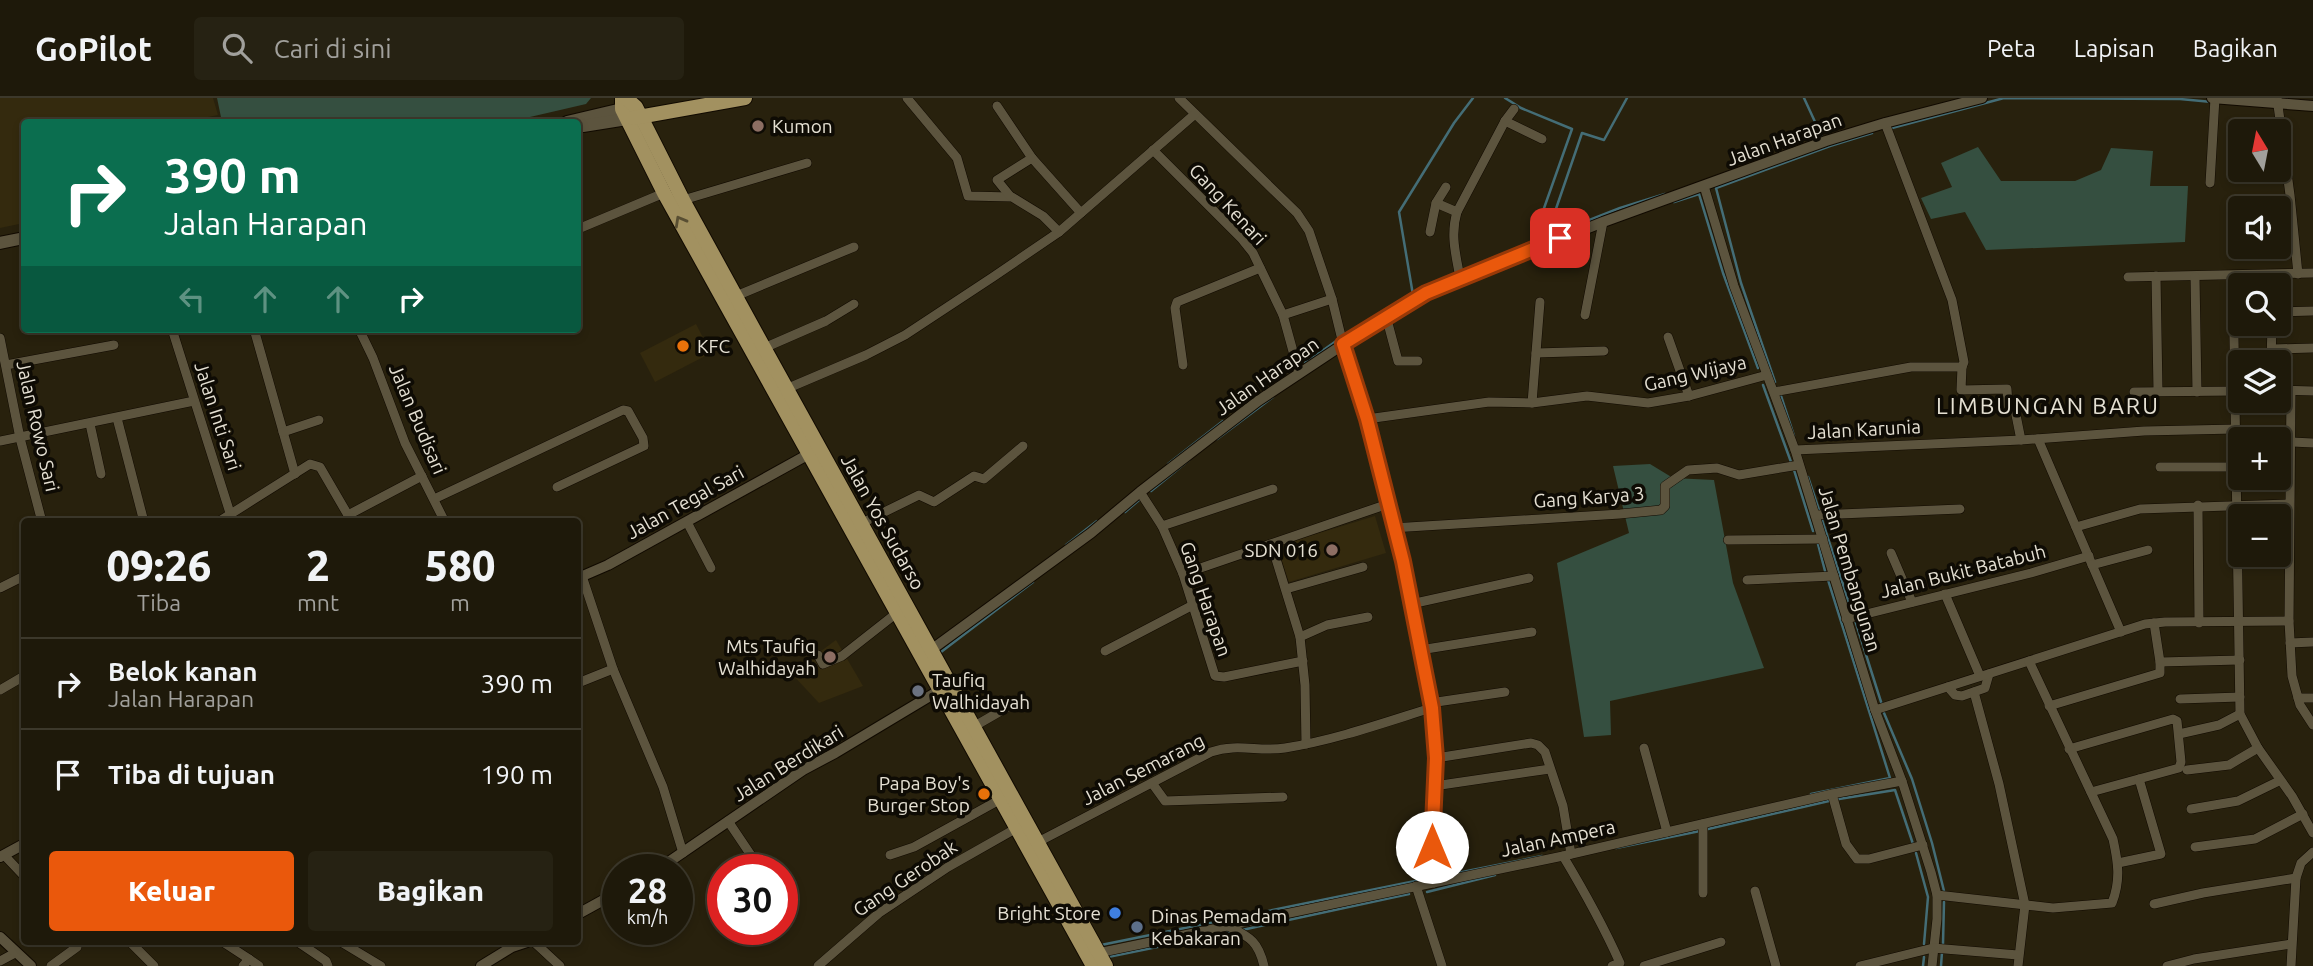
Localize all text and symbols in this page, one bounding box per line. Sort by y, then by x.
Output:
search box [194,17,684,80]
icon: search [218,29,256,67]
text: GoPilot [35,30,152,67]
text: Cari di sini [274,34,392,63]
text: Peta [1987,35,2036,62]
text: Lapisan [2074,35,2155,62]
text: Bagikan [2193,35,2278,62]
street label: Jalan Harapan [1723,108,1845,170]
place label: Kumon [772,115,833,137]
marker: Kumon [750,118,766,134]
north arrow [2228,119,2291,182]
map controls [2228,119,2291,567]
icon: right [49,147,140,238]
text: 390 m [164,147,301,202]
street label: Gang Kenari [1185,159,1271,249]
button: sound [2228,196,2291,259]
text: Jalan Harapan [164,205,367,241]
pin [1530,208,1590,268]
one-way arrow [675,215,688,228]
icon: arrive [1541,219,1579,257]
button: search [2228,273,2291,336]
icon: left [173,280,211,318]
icon: ahead [246,280,284,318]
icon: ahead [319,280,357,318]
icon: right [392,280,430,318]
street label: Jalan Harapan [1211,332,1323,420]
place label: KFC [697,335,731,357]
marker: KFC [675,338,691,354]
button: layers [2228,350,2291,413]
street label: Gang Wijaya [1642,351,1748,395]
street label: Jalan Rowo Sari [12,358,64,494]
street label: Jalan Inti Sari [190,359,246,473]
street label: Jalan Budisari [385,361,451,477]
district label: LIMBUNGAN BARU [1936,393,2160,418]
street label: Jalan Karunia [1807,415,1921,443]
button: + [2228,427,2291,490]
street label: Jalan Yos Sudarso [837,451,929,593]
street label: Jalan Tegal Sari [622,461,748,543]
street label: Gang Karya 3 [1533,482,1645,512]
street label: Jalan Pembangunan [1814,484,1886,654]
button: − [2228,504,2291,567]
street label: Gang Harapan [1176,539,1236,659]
place label: SDN 016 [1245,539,1318,561]
street label: Jalan Bukit Batabuh [1878,540,2048,602]
text: 09:26 [106,542,212,589]
text: 2 [306,542,330,589]
text: 580 [424,542,496,589]
marker: SDN 016 [1324,542,1340,558]
text: Tiba [137,590,181,615]
text: mnt [297,590,339,615]
text: m [450,590,470,615]
place label: Mts Taufiq Walhidayah [718,635,816,679]
marker: Mts Taufiq Walhidayah [822,649,838,665]
text: Belok kanan [108,657,258,686]
icon: right [49,665,87,703]
text: 390 m [481,669,553,698]
place label: Taufiq Walhidayah [932,669,1030,713]
marker: Taufiq Walhidayah [910,683,926,699]
text: Jalan Harapan [108,686,254,711]
street label: Jalan Berdikari [729,720,847,806]
street label: Jalan Semarang [1078,729,1208,809]
icon: arrive [49,756,87,794]
text: Tiba di tujuan [108,760,275,789]
text: 190 m [481,760,553,789]
place label: Papa Boy's Burger Stop [867,772,970,816]
marker: Papa Boy's Burger Stop [976,786,992,802]
position arrow [1395,810,1469,884]
street label: Jalan Ampera [1499,815,1617,861]
street label: Gang Gerobak [849,835,961,921]
button: Keluar [49,851,294,931]
button: Bagikan [308,851,553,931]
speed limit sign: 30 [707,854,798,945]
text: 28 [628,870,667,910]
place label: Bright Store [997,902,1101,924]
marker: Bright Store [1107,905,1123,921]
place label: Dinas Pemadam Kebakaran [1151,905,1287,949]
text: km/h [627,907,668,927]
marker: Dinas Pemadam Kebakaran [1129,919,1145,935]

